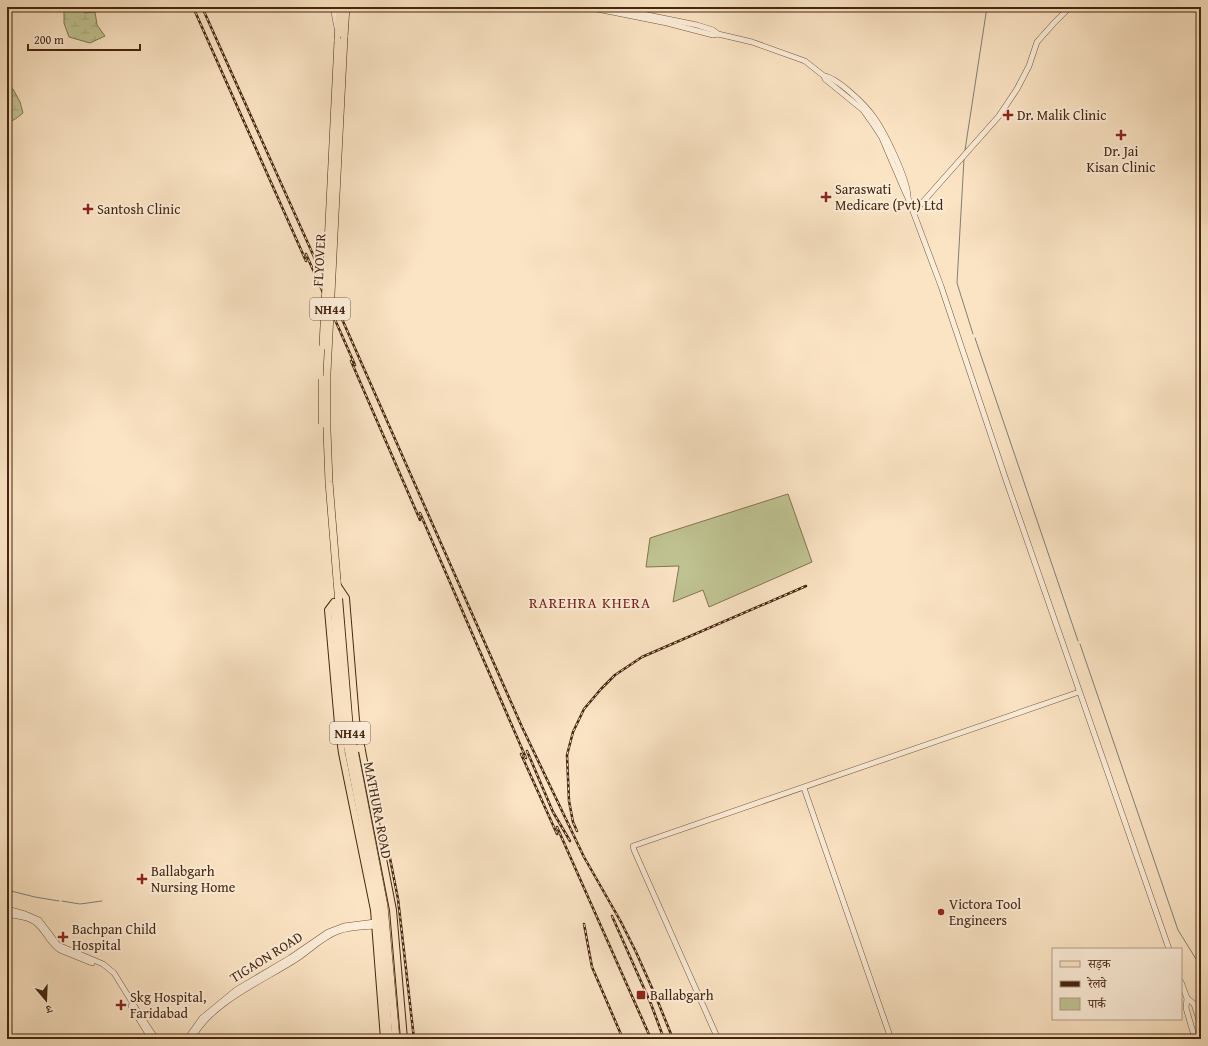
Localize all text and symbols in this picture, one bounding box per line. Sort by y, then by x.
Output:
scale bar [28,26,140,52]
text: 200 m [34,31,64,48]
place label: Dr. Malik Clinic [1017,105,1106,125]
marker: Dr. Malik Clinic [1002,109,1014,121]
marker: Dr. Jai Kisan Clinic [1115,129,1127,141]
place label: Dr. Jai Kisan Clinic [1087,141,1155,177]
place label: Saraswati Medicare (Pvt) Ltd [835,179,944,215]
marker: Saraswati Medicare (Pvt) Ltd [820,191,832,203]
place label: Santosh Clinic [97,199,180,219]
marker: Santosh Clinic [82,203,94,215]
street label: FLYOVER [308,232,330,287]
road number: NH44 [310,298,350,320]
district label: RAREHRA KHERA [529,592,651,613]
road number: NH44 [330,722,370,744]
street label: MATHURA ROAD [359,760,397,860]
place label: Ballabgarh Nursing Home [151,861,236,897]
marker: Ballabgarh Nursing Home [136,873,148,885]
place label: Victora Tool Engineers [949,894,1021,930]
marker: Victora Tool Engineers [936,907,946,917]
place label: Bachpan Child Hospital [72,919,157,955]
street label: TIGAON ROAD [226,927,306,987]
marker: Bachpan Child Hospital [57,931,69,943]
legend [1052,948,1182,1020]
text: सड़क [1087,955,1112,972]
text: रेलवे [1086,975,1107,992]
north arrow [26,980,66,1020]
place label: Ballabgarh [650,985,714,1005]
place label: Skg Hospital, Faridabad [130,987,206,1023]
marker: Ballabgarh [635,989,647,1001]
text: पार्क [1087,995,1107,1012]
marker: Skg Hospital, Faridabad [115,999,127,1011]
text: उ [43,1001,55,1018]

